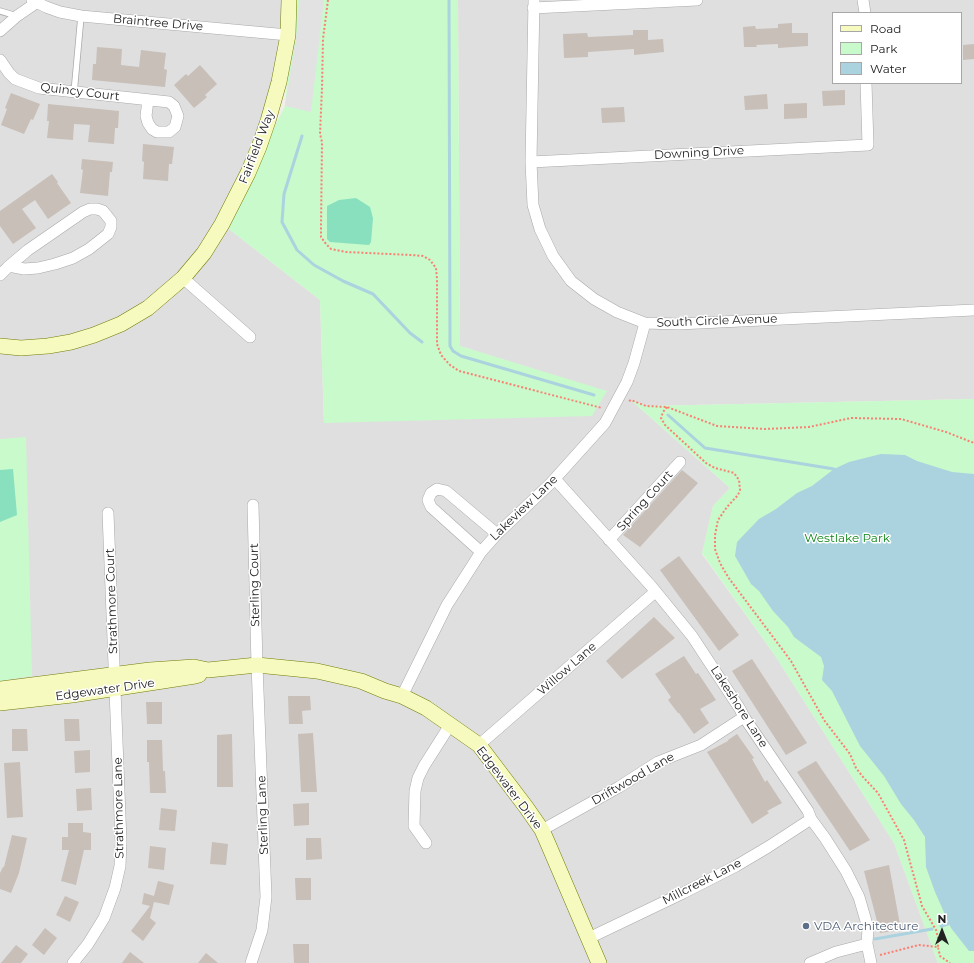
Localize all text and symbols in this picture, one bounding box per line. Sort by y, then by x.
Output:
street label: Braintree Drive [112,12,204,34]
legend [832,12,962,84]
text: Road [870,21,901,36]
text: Park [870,41,897,56]
text: Water [870,61,906,76]
street label: Quincy Court [40,80,120,104]
street label: Fairfield Way [236,108,278,186]
street label: Downing Drive [654,143,744,163]
street label: South Circle Avenue [656,312,778,330]
street label: Spring Court [614,468,676,534]
street label: Lakeview Lane [487,472,561,544]
park label: Westlake Park [804,531,890,545]
street label: Sterling Court [247,543,263,627]
street label: Strathmore Court [103,548,121,654]
street label: Willow Lane [535,640,599,698]
street label: Lakeshore Lane [707,664,771,750]
street label: Edgewater Drive [54,676,156,704]
street label: Edgewater Drive [473,744,545,832]
street label: Driftwood Lane [589,750,677,808]
street label: Strathmore Lane [111,757,127,859]
street label: Sterling Lane [254,775,272,855]
street label: Millcreek Lane [660,856,744,908]
north arrow [922,911,962,951]
text: N [938,912,946,926]
place label: VDA Architecture [814,919,918,933]
marker: VDA Architecture [801,921,811,931]

